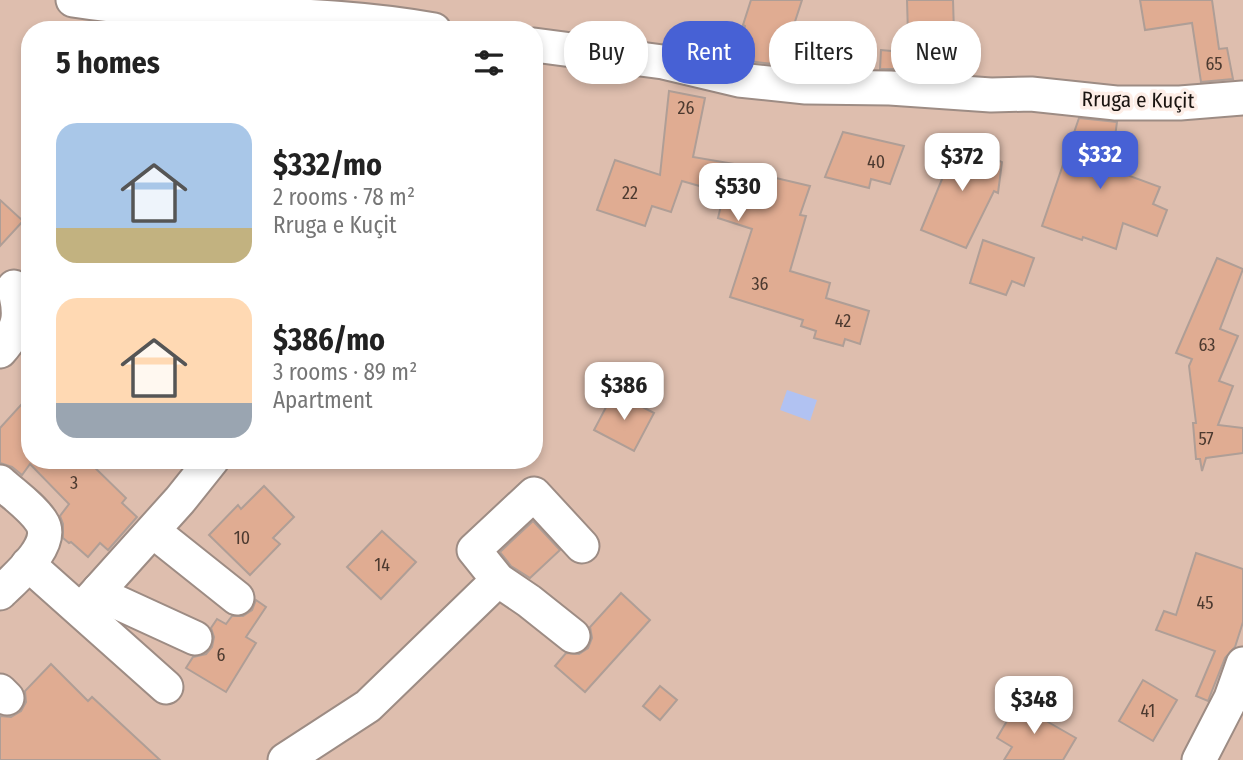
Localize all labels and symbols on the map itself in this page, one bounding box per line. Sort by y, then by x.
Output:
house number: 65 [1205,53,1223,75]
street label: Rruga e Kuçit [1081,86,1195,114]
house number: 26 [678,97,695,119]
pin: $332 [1059,132,1141,191]
pin: $372 [921,134,1003,193]
house number: 40 [867,151,885,173]
pin: $530 [697,164,779,223]
house number: 22 [622,182,638,204]
house number: 36 [751,273,769,295]
house number: 42 [835,310,851,332]
house number: 63 [1199,334,1215,356]
pin: $386 [583,362,665,422]
house number: 57 [1198,428,1214,450]
house number: 3 [70,472,78,494]
house number: 10 [234,527,250,549]
house number: 14 [374,554,390,576]
house number: 45 [1197,592,1213,614]
house number: 6 [217,644,226,666]
pin: $348 [993,676,1075,736]
house number: 41 [1141,700,1155,722]

